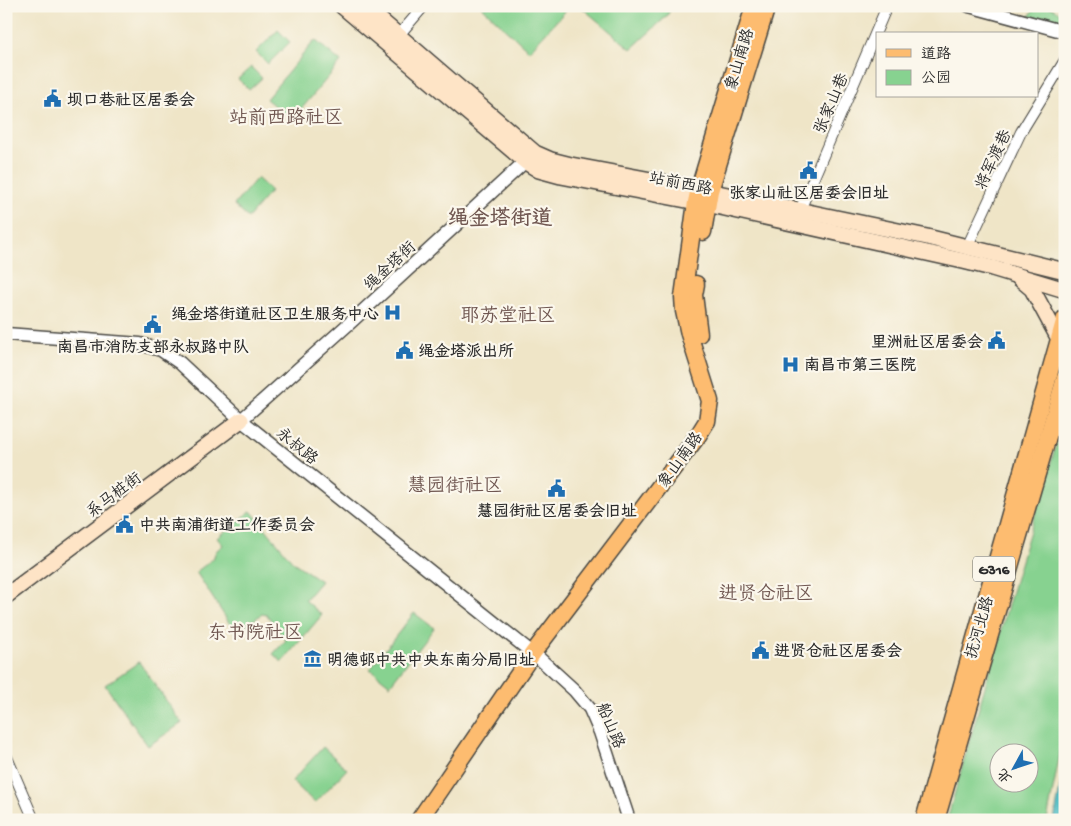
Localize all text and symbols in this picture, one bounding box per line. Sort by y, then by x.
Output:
street label: 象山南路 [721,26,760,93]
legend [876,32,1038,98]
text: 道路 [921,46,951,64]
street label: 张家山巷 [810,70,854,138]
text: 公园 [921,70,951,88]
public building icon: 坝口巷社区居委会 [43,89,63,109]
place label: 坝口巷社区居委会 [67,91,195,112]
district label: 站前西路社区 [229,107,343,131]
street label: 将军渡巷 [971,127,1017,194]
public building icon: 张家山社区居委会旧址 [799,161,819,181]
street label: 站前西路 [647,168,714,201]
place label: 张家山社区居委会旧址 [729,184,889,205]
district label: 绳金塔街道 [448,206,553,233]
street label: 绳金塔街 [360,237,421,296]
hospital icon: 绳金塔街道社区卫生服务中心 [383,303,403,323]
place label: 绳金塔街道社区卫生服务中心 [171,305,379,326]
district label: 耶苏堂社区 [460,305,556,329]
public building icon: 南昌市消防支部永叔路中队 [143,315,163,335]
public building icon: 里洲社区居委会 [987,331,1007,351]
place label: 里洲社区居委会 [871,333,983,354]
place label: 南昌市消防支部永叔路中队 [57,338,249,359]
public building icon: 绳金塔派出所 [394,340,414,360]
place label: 绳金塔派出所 [418,342,514,363]
hospital icon: 南昌市第三医院 [780,354,800,374]
place label: 南昌市第三医院 [804,356,916,377]
street label: 永叔路 [271,424,322,470]
street label: 象山南路 [654,428,708,493]
street label: 系马桩街 [83,469,146,524]
district label: 慧园街社区 [407,475,503,499]
public building icon: 慧园街社区居委会旧址 [547,479,567,499]
place label: 慧园街社区居委会旧址 [477,502,637,523]
public building icon: 中共南浦街道工作委员会 [115,514,135,534]
place label: 中共南浦街道工作委员会 [139,516,315,537]
road number: G316 [973,556,1015,582]
district label: 进贤仓社区 [718,583,814,607]
street label: 抚河北路 [961,594,999,661]
district label: 东书院社区 [207,622,303,646]
public building icon: 进贤仓社区居委会 [750,640,770,660]
place label: 进贤仓社区居委会 [774,642,902,663]
museum icon: 明德邨中共中央东南分局旧址 [303,649,323,669]
place label: 明德邨中共中央东南分局旧址 [327,651,535,672]
street label: 船山路 [591,700,629,752]
north arrow [988,744,1038,794]
text: 北 [995,764,1017,786]

